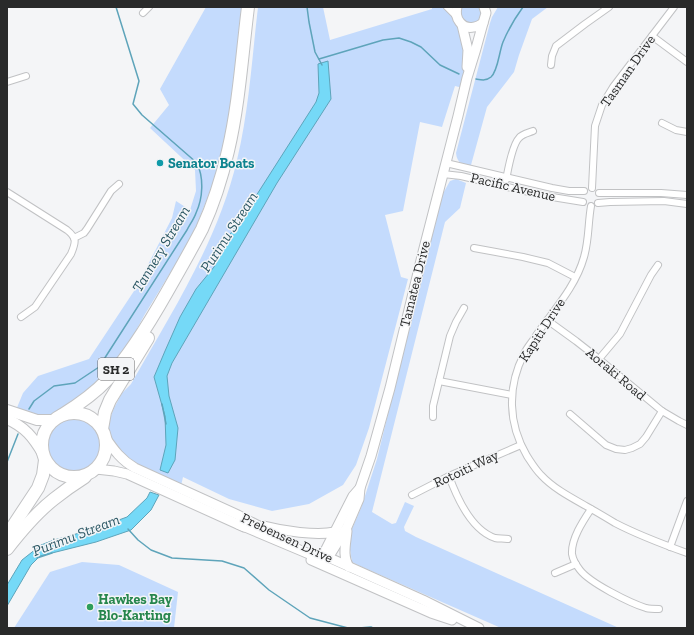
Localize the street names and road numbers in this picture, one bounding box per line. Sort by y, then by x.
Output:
street label: Tasman Drive [597,31,659,110]
street label: Pacific Avenue [469,169,558,205]
street label: Tamatea Drive [396,239,434,329]
street label: Kapiti Drive [515,295,569,365]
street label: Aoraki Road [583,344,650,404]
road number: SH 2 [98,358,134,380]
street label: Rotoiti Way [431,446,502,491]
street label: Prebensen Drive [238,509,336,567]

